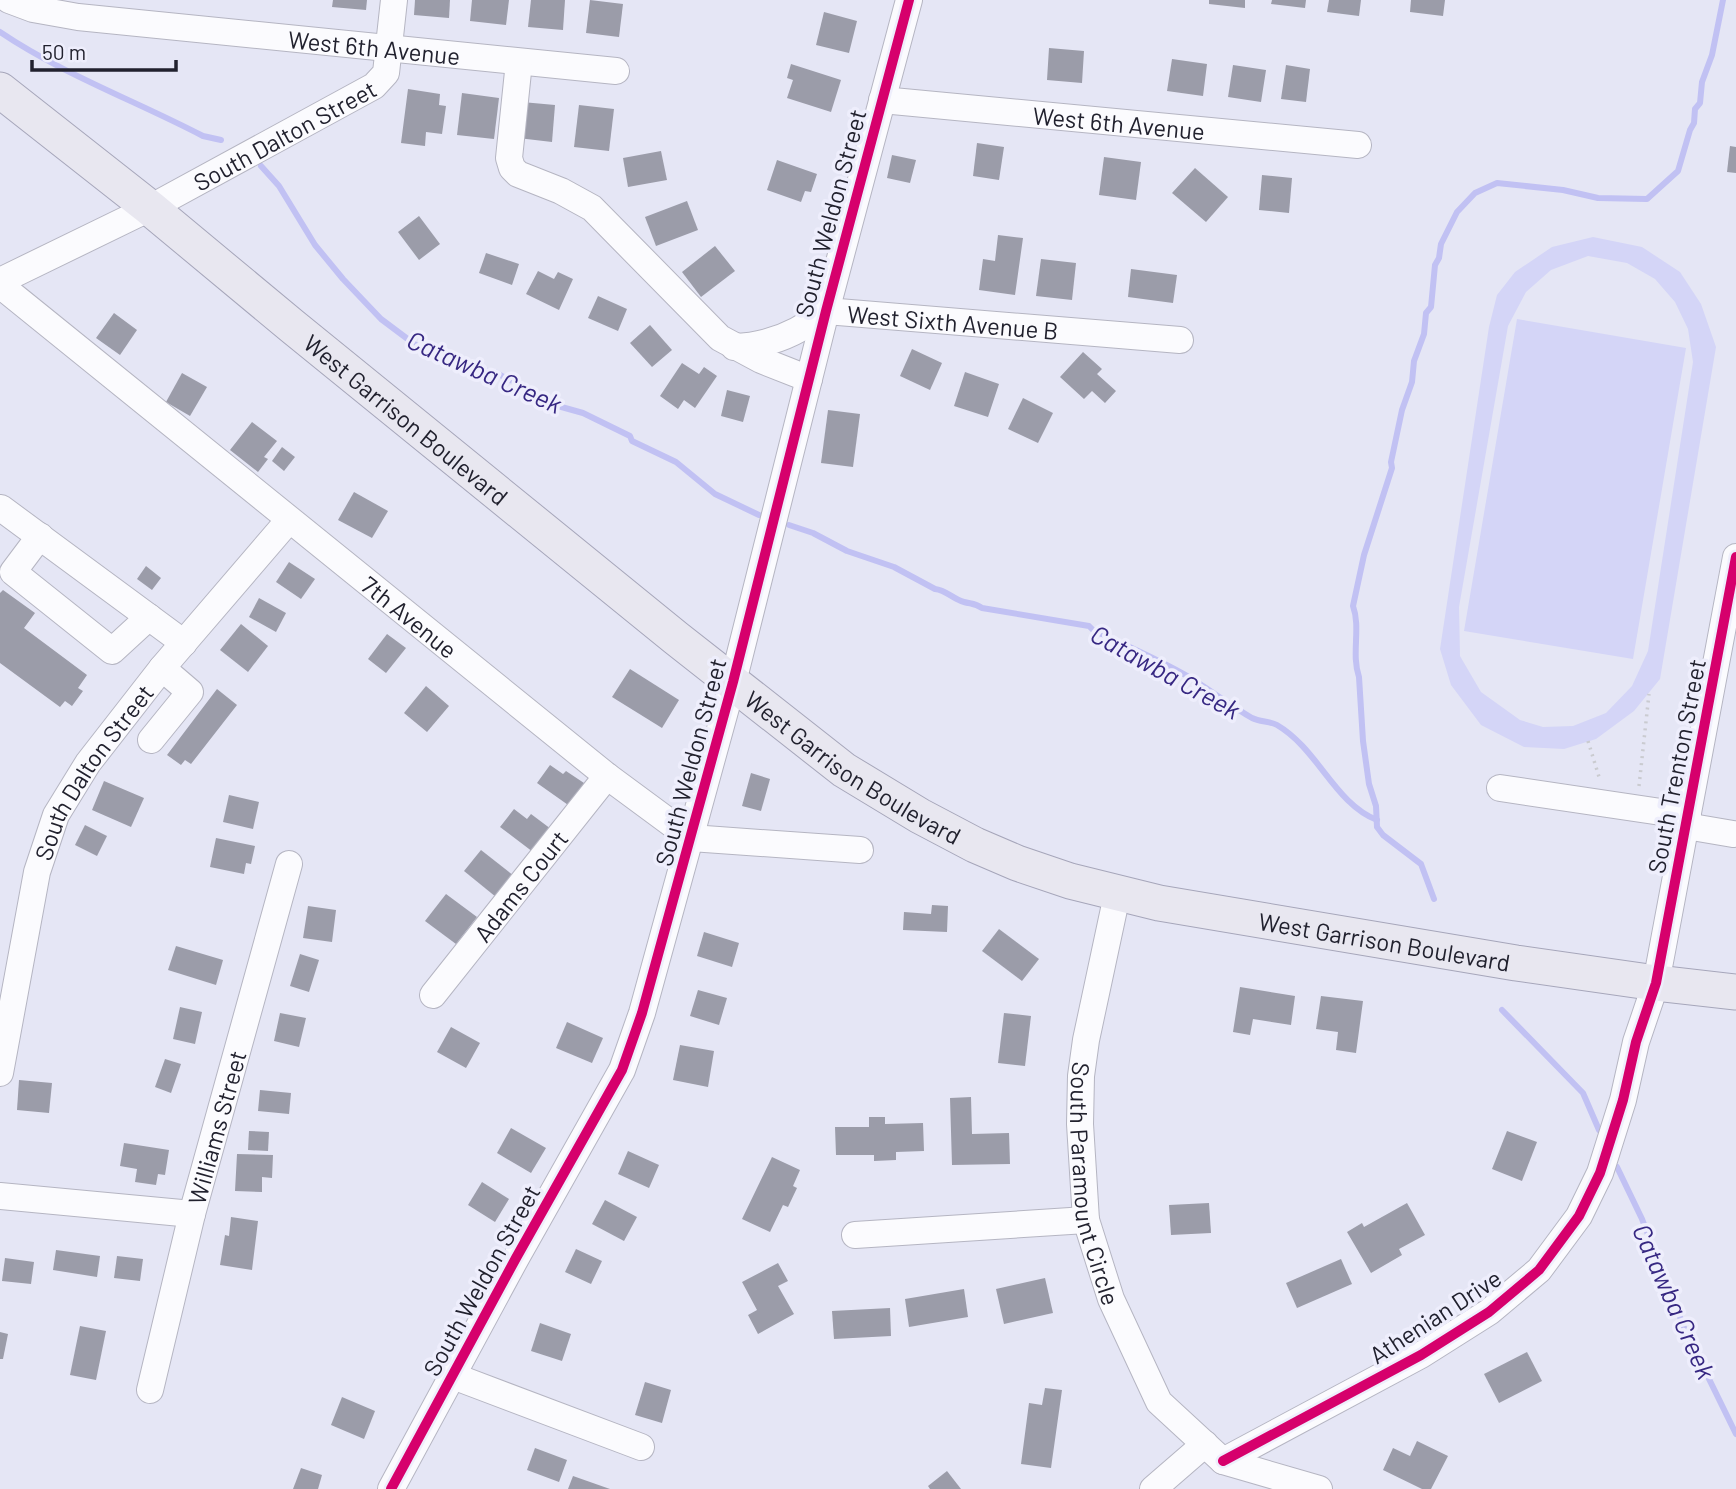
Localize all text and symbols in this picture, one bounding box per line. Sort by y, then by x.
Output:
street label: West 6th Avenue [287,24,462,70]
scale bar [32,28,175,72]
text: 50 m [42,39,86,64]
street label: South Dalton Street [188,73,381,196]
street label: West 6th Avenue [1032,100,1206,145]
street label: South Weldon Street [788,106,872,320]
street label: West Sixth Avenue B [846,298,1060,344]
water label: Catawba Creek [403,323,568,419]
street label: West Garrison Boulevard [299,327,514,511]
street label: 7th Avenue [356,569,463,664]
water label: Catawba Creek [1086,617,1247,725]
street label: South Weldon Street [648,655,732,869]
street label: South Trenton Street [1641,656,1711,876]
street label: South Dalton Street [28,678,159,864]
street label: West Garrison Boulevard [740,684,966,850]
street label: Adams Court [467,824,573,947]
street label: West Garrison Boulevard [1257,906,1513,976]
street label: Williams Street [181,1047,251,1207]
street label: South Paramount Circle [1066,1060,1126,1309]
street label: South Weldon Street [416,1179,546,1381]
water label: Catawba Creek [1627,1219,1723,1384]
street label: Athenian Drive [1364,1263,1506,1369]

